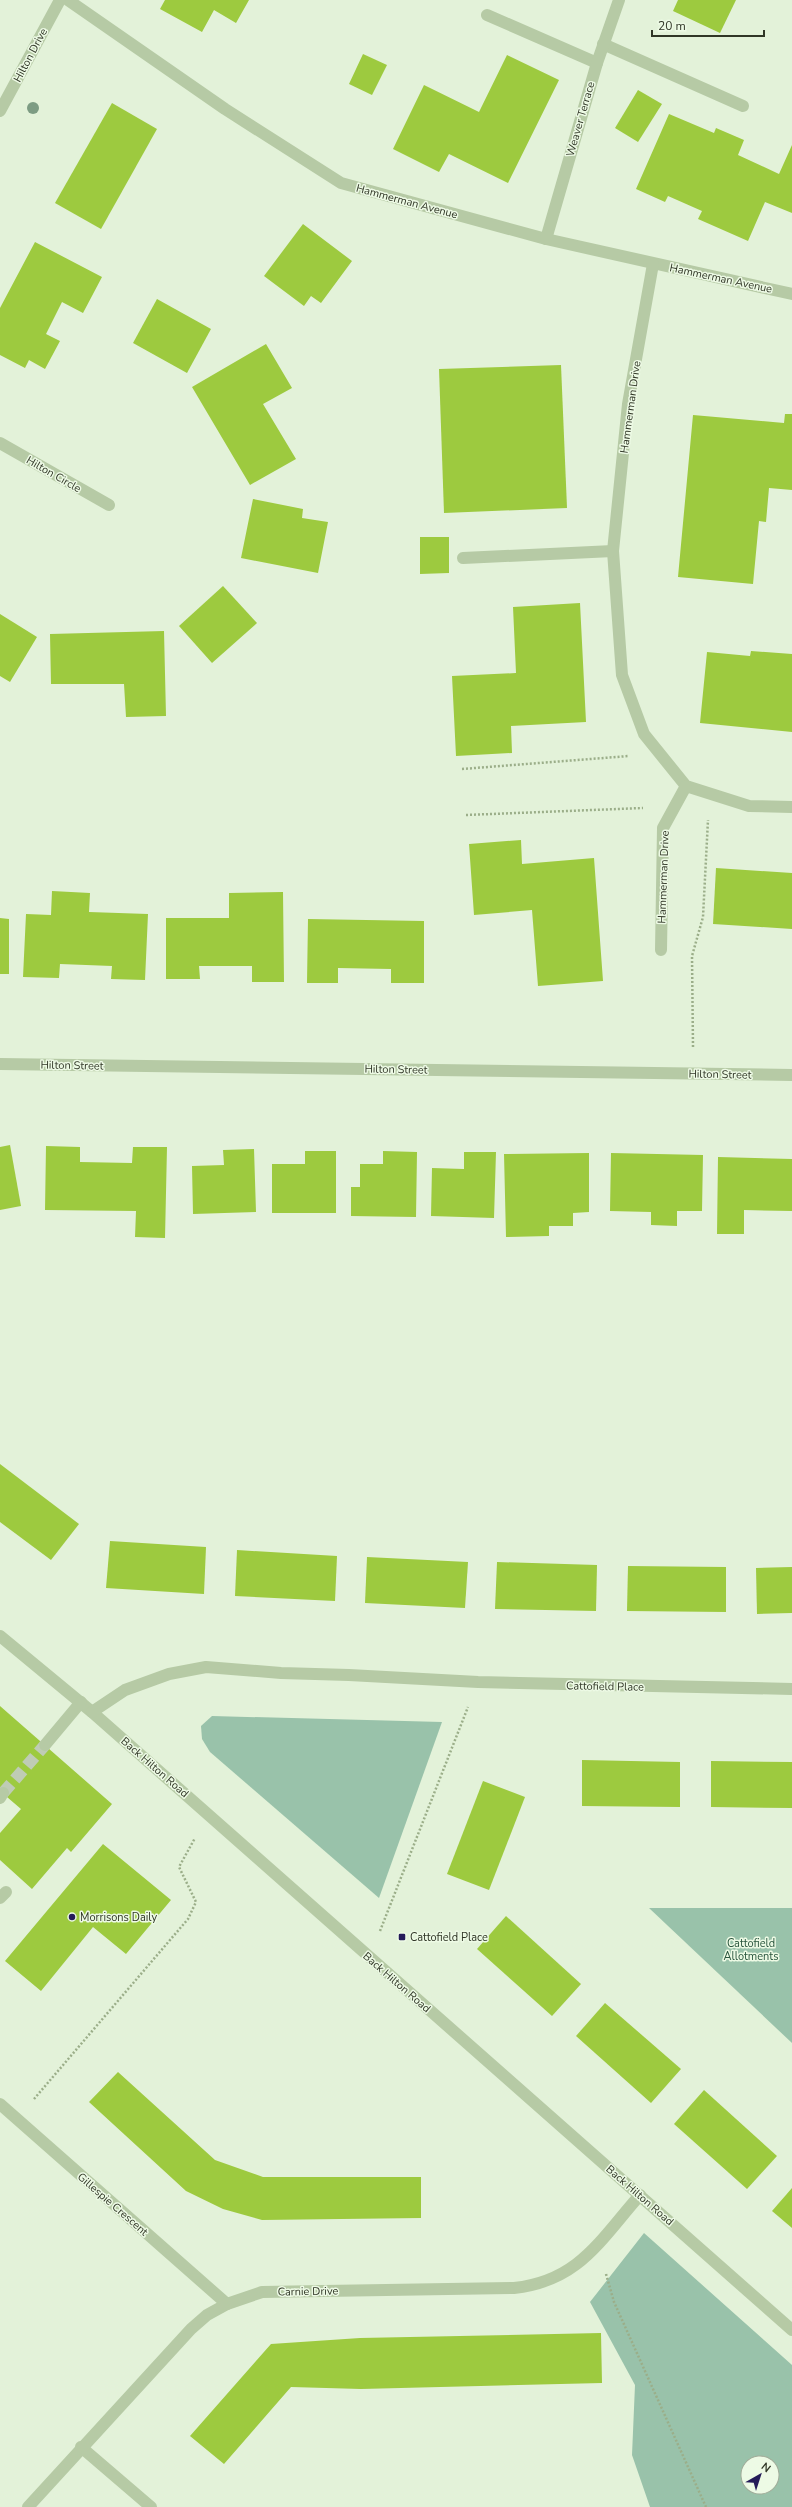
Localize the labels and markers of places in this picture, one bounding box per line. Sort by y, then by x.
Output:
place label: Morrisons Daily [80,1910,157,1925]
marker: Morrisons Daily [67,1912,77,1922]
place label: Cattofield Place [410,1930,488,1945]
marker: Cattofield Place [397,1932,407,1942]

